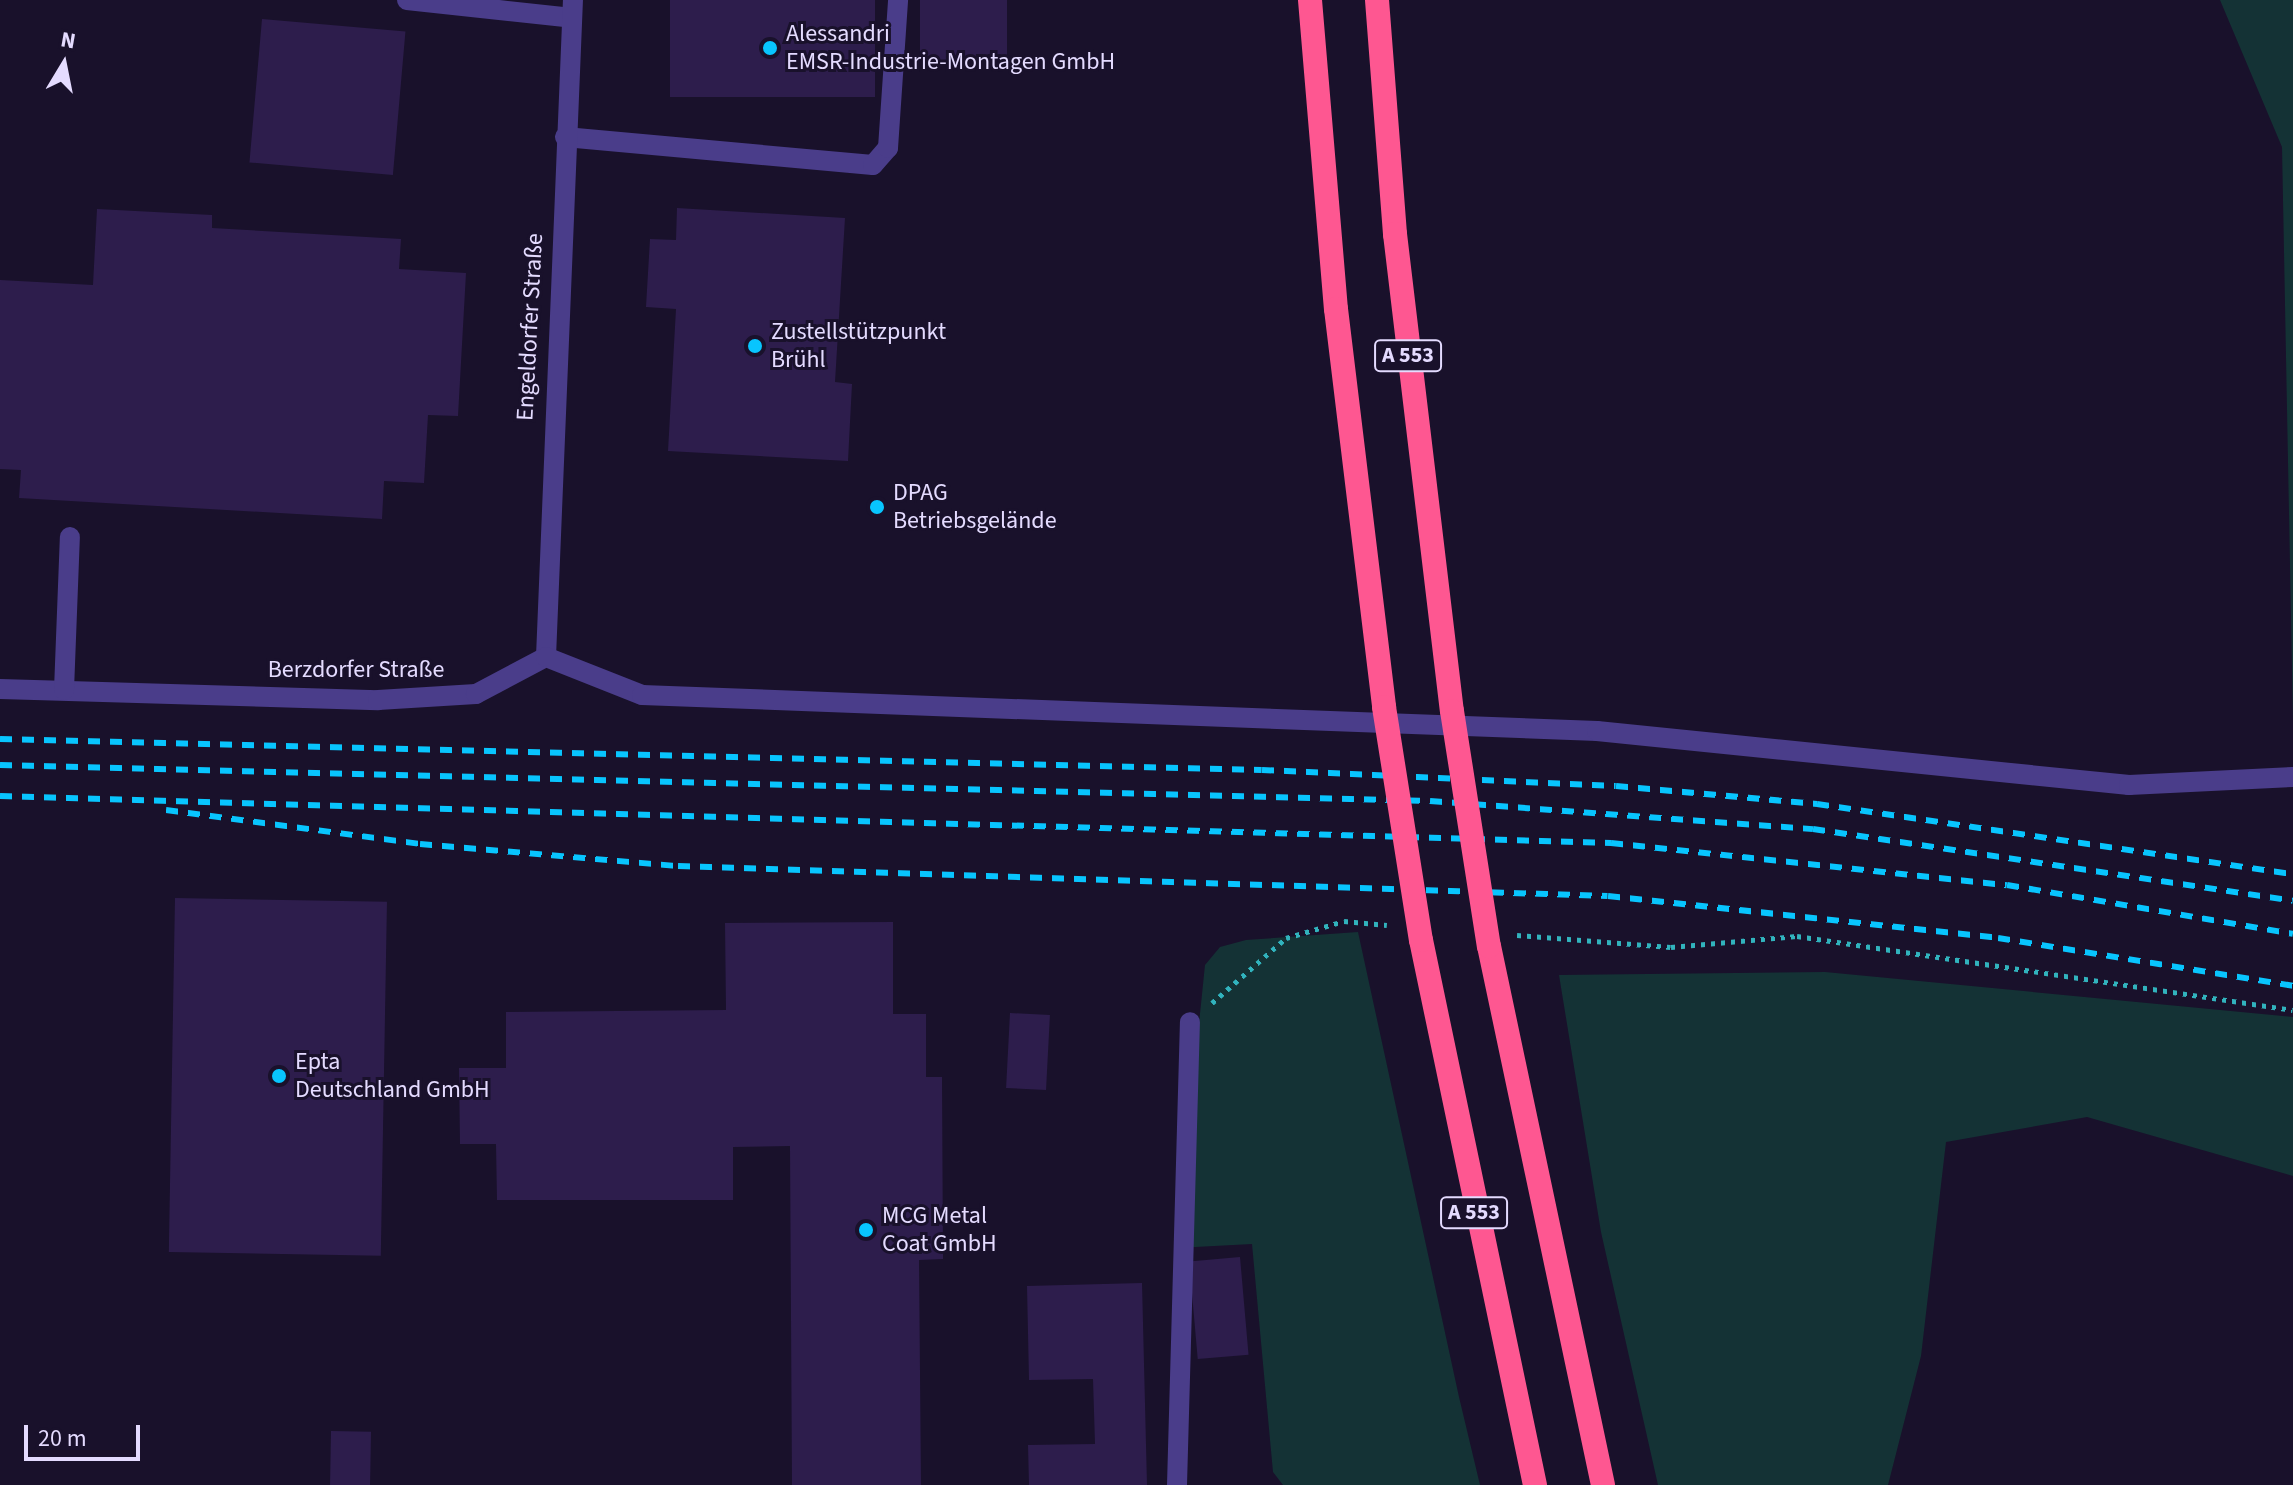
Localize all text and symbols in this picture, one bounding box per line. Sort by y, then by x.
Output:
place label: Alessandri EMSR-Industrie-Montagen GmbH [786,20,1115,76]
text: N [58,23,78,57]
north arrow [24,24,104,104]
marker: Alessandri EMSR-Industrie-Montagen GmbH [761,39,779,57]
street label: Engeldorfer Straße [511,232,549,422]
place label: Zustellstützpunkt Brühl [771,318,946,374]
marker: Zustellstützpunkt Brühl [746,337,764,355]
road number: A 553 [1374,338,1442,374]
place label: DPAG Betriebsgelände [893,479,1057,535]
marker: DPAG Betriebsgelände [868,498,886,516]
street label: Berzdorfer Straße [268,656,444,684]
place label: Epta Deutschland GmbH [295,1048,490,1104]
marker: Epta Deutschland GmbH [270,1067,288,1085]
road number: A 553 [1440,1195,1508,1231]
place label: MCG Metal Coat GmbH [882,1202,997,1258]
marker: MCG Metal Coat GmbH [857,1221,875,1239]
scale bar [28,1409,144,1459]
text: 20 m [38,1421,87,1456]

